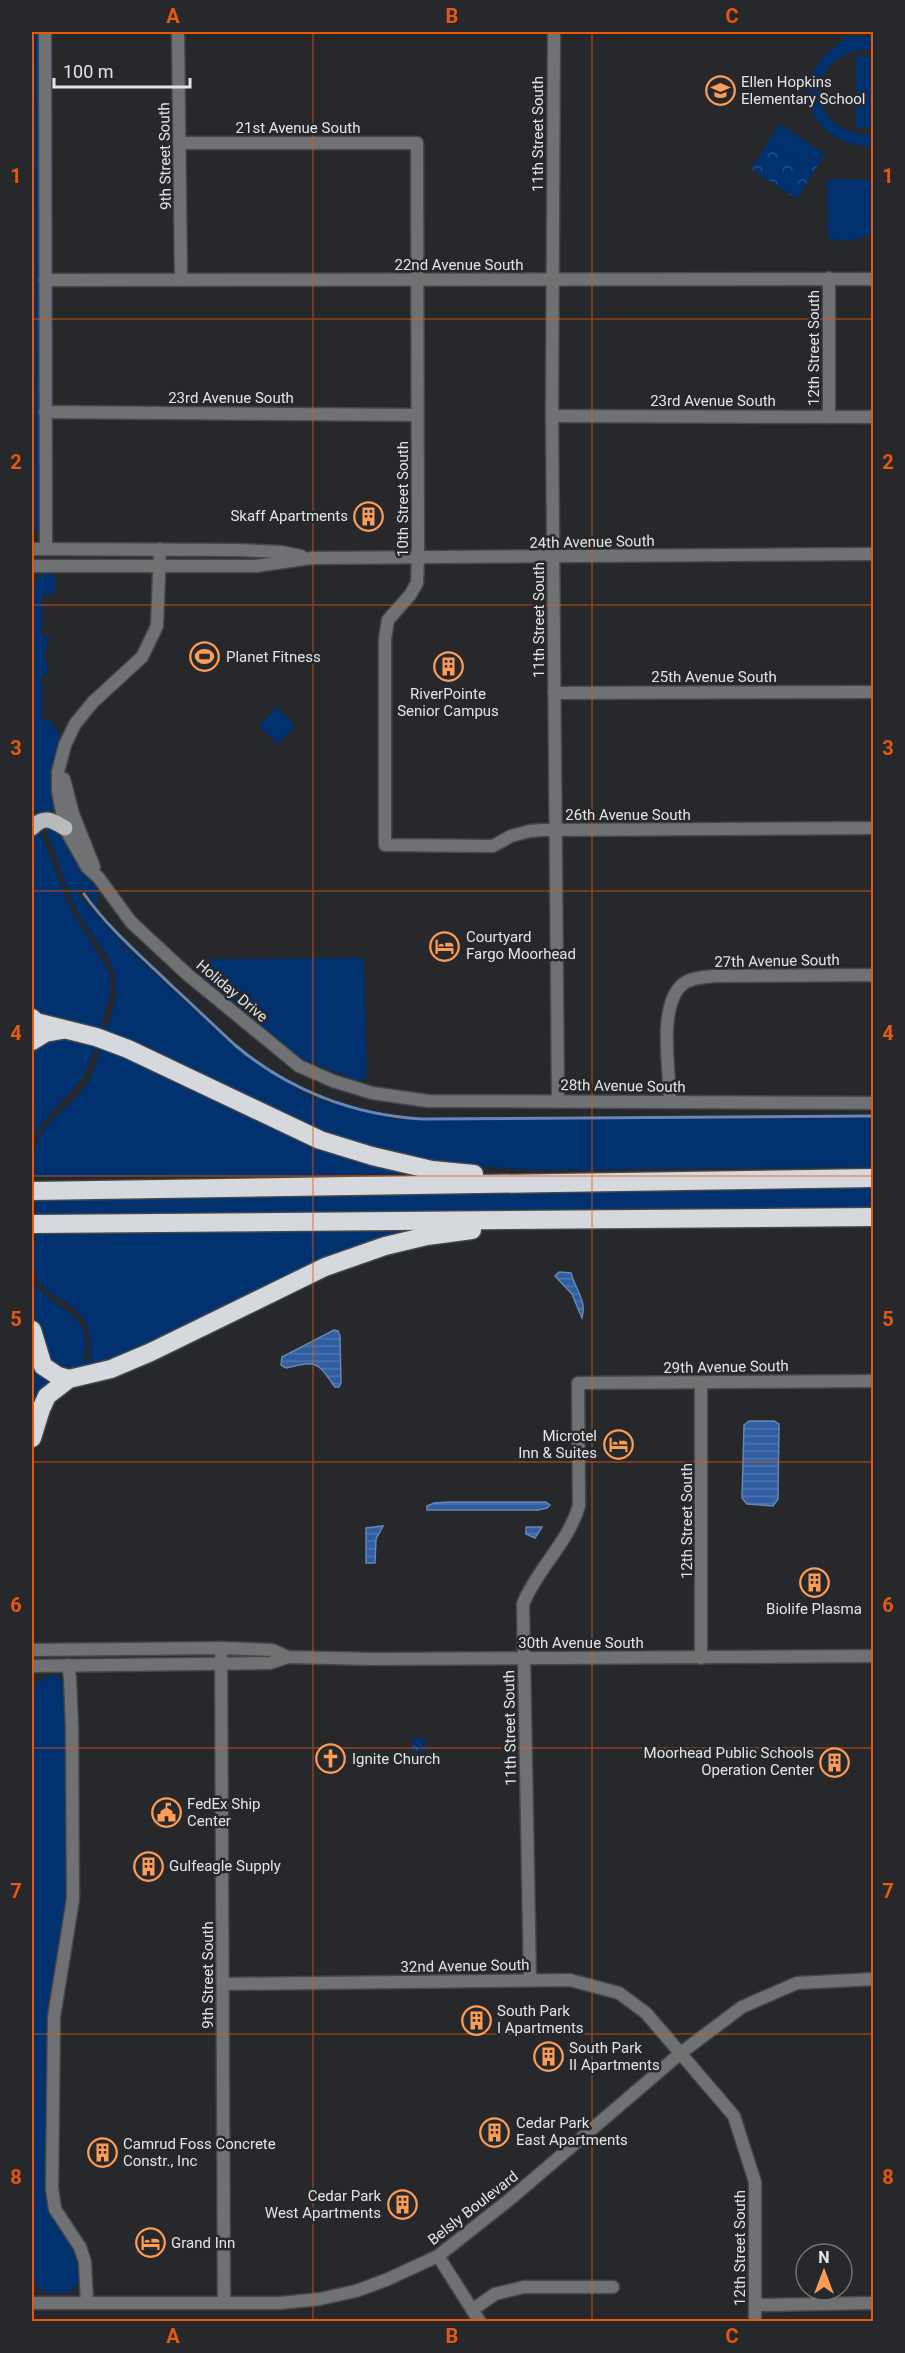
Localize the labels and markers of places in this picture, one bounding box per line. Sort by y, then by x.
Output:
place label: Ellen Hopkins Elementary School [741,73,865,108]
school or university icon: Ellen Hopkins Elementary School [704,75,736,107]
building icon: Skaff Apartments [353,500,385,532]
place label: Skaff Apartments [230,507,348,525]
sports icon: Planet Fitness [189,641,221,673]
place label: Planet Fitness [226,648,321,666]
building icon: RiverPointe Senior Campus [432,651,464,683]
place label: RiverPointe Senior Campus [397,685,499,720]
place label: Courtyard Fargo Moorhead [466,928,576,963]
hotel icon: Courtyard Fargo Moorhead [429,930,461,962]
place label: Microtel Inn & Suites [518,1427,597,1462]
hotel icon: Microtel Inn & Suites [602,1429,634,1461]
building icon: Biolife Plasma [798,1566,830,1598]
place label: Biolife Plasma [766,1600,862,1618]
church icon: Ignite Church [315,1743,347,1775]
place label: Moorhead Public Schools Operation Center [644,1744,814,1779]
building icon: Moorhead Public Schools Operation Center [819,1746,851,1778]
place label: Ignite Church [352,1750,440,1768]
place label: FedEx Ship Center [187,1795,260,1830]
public building icon: FedEx Ship Center [150,1797,182,1829]
building icon: Gulfeagle Supply [132,1850,164,1882]
place label: Gulfeagle Supply [169,1857,281,1875]
place label: South Park I Apartments [497,2002,584,2037]
building icon: South Park I Apartments [460,2004,492,2036]
place label: South Park II Apartments [569,2039,660,2074]
building icon: South Park II Apartments [532,2041,564,2073]
place label: Cedar Park East Apartments [516,2114,628,2149]
building icon: Cedar Park East Apartments [479,2116,511,2148]
place label: Camrud Foss Concrete Constr., Inc [123,2135,276,2170]
building icon: Camrud Foss Concrete Constr., Inc [86,2137,118,2169]
place label: Cedar Park West Apartments [265,2187,381,2222]
building icon: Cedar Park West Apartments [386,2189,418,2221]
hotel icon: Grand Inn [134,2227,166,2259]
place label: Grand Inn [171,2234,235,2252]

